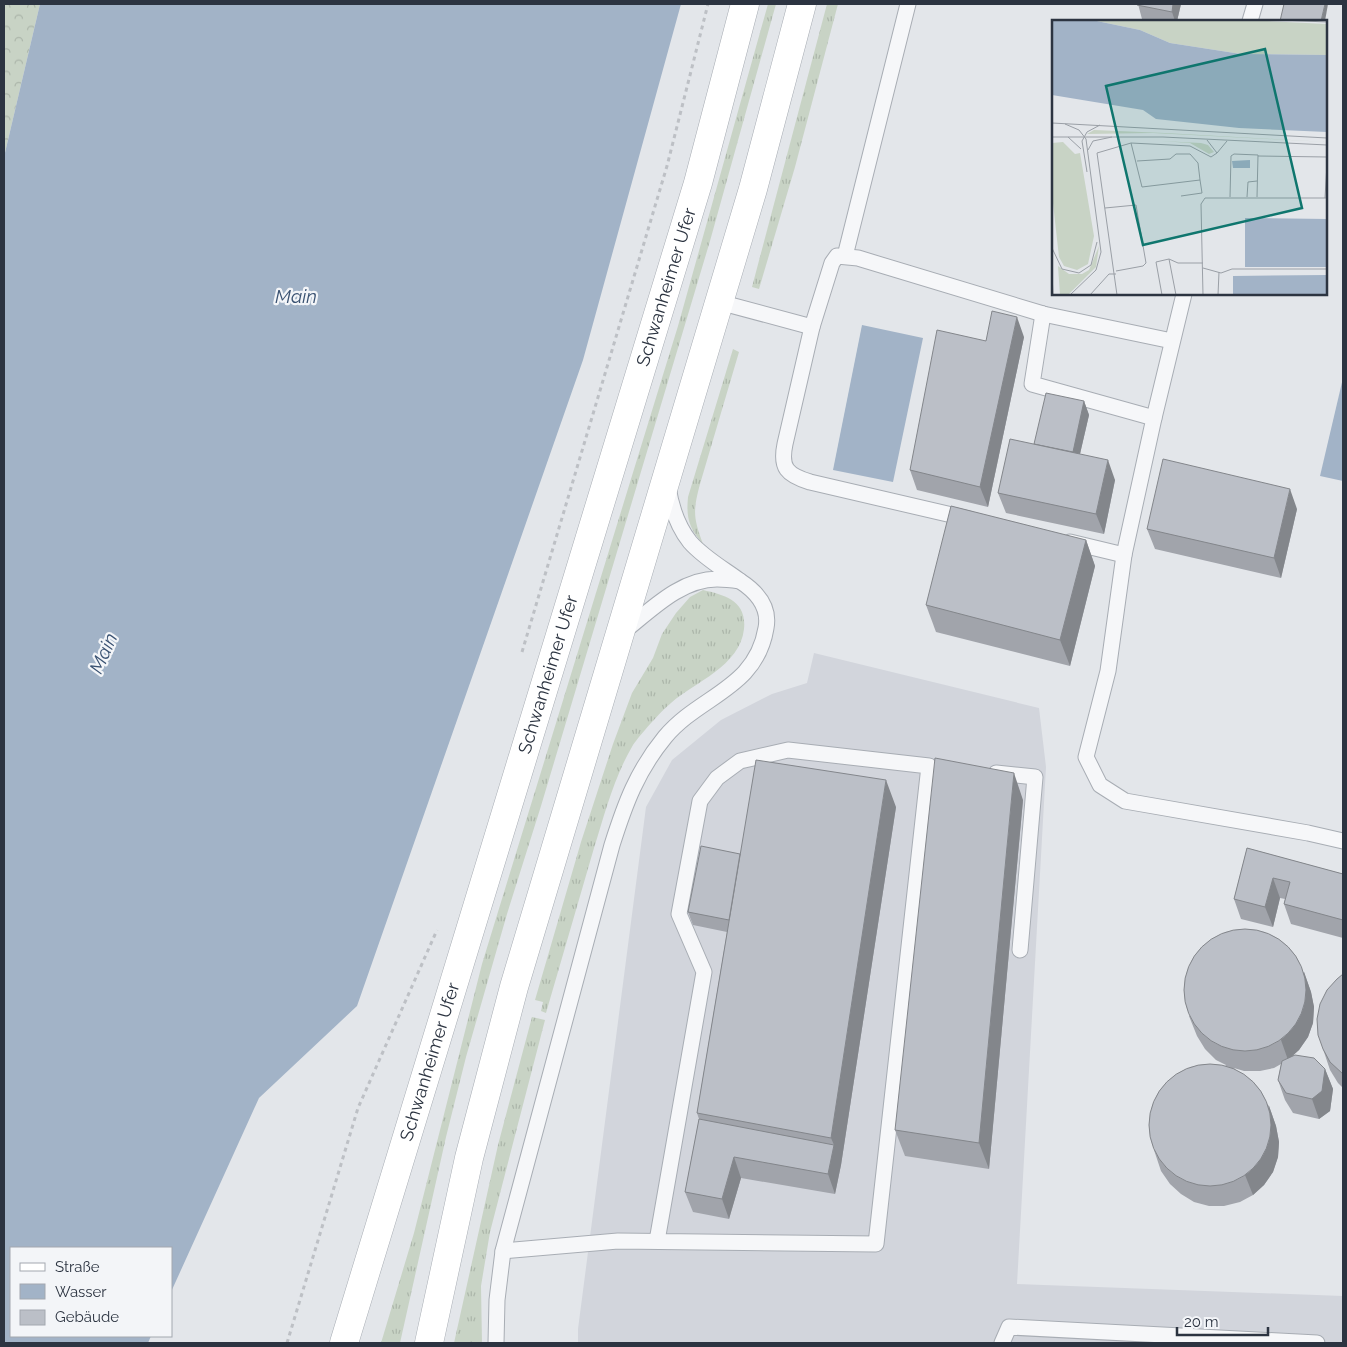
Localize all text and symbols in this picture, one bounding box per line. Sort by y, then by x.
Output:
inset map [1052,20,1327,295]
street label: Schwanheimer Ufer [632,205,700,369]
water label: Main [275,285,317,307]
street label: Schwanheimer Ufer [513,592,582,756]
water label: Main [84,629,122,677]
street label: Schwanheimer Ufer [395,979,464,1143]
legend [10,1247,172,1337]
text: Straße [55,1258,100,1276]
text: Wasser [55,1283,107,1301]
scale bar [1177,1304,1268,1336]
text: Gebäude [55,1308,119,1326]
text: 20 m [1184,1313,1219,1331]

